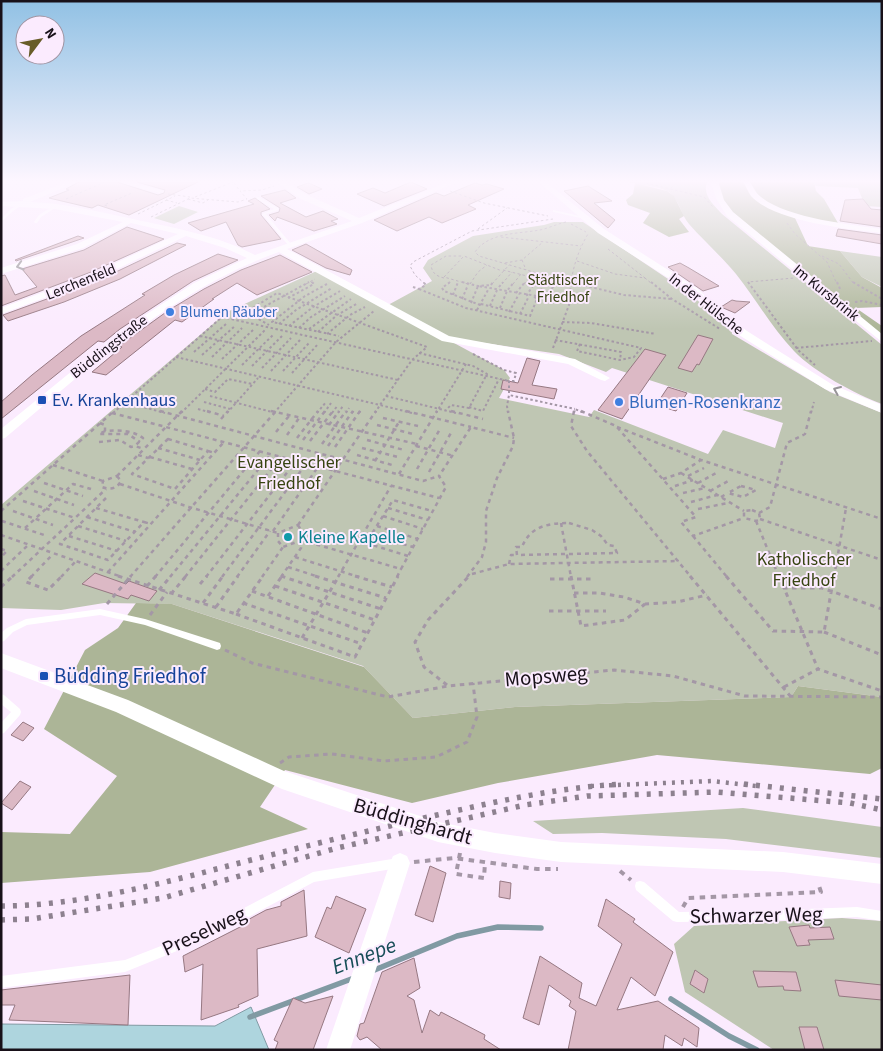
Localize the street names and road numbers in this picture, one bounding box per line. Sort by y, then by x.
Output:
street label: Lerchenfeld [43,258,119,306]
street label: Im Kursbrink [788,260,864,327]
street label: In der Hülsche [664,268,748,340]
street label: Büddingstraße [66,310,152,384]
street label: Mopsweg [503,657,589,695]
street label: Büddinghardt [350,790,476,852]
street label: Preselweg [157,898,251,964]
street label: Schwarzer Weg [689,899,823,931]

